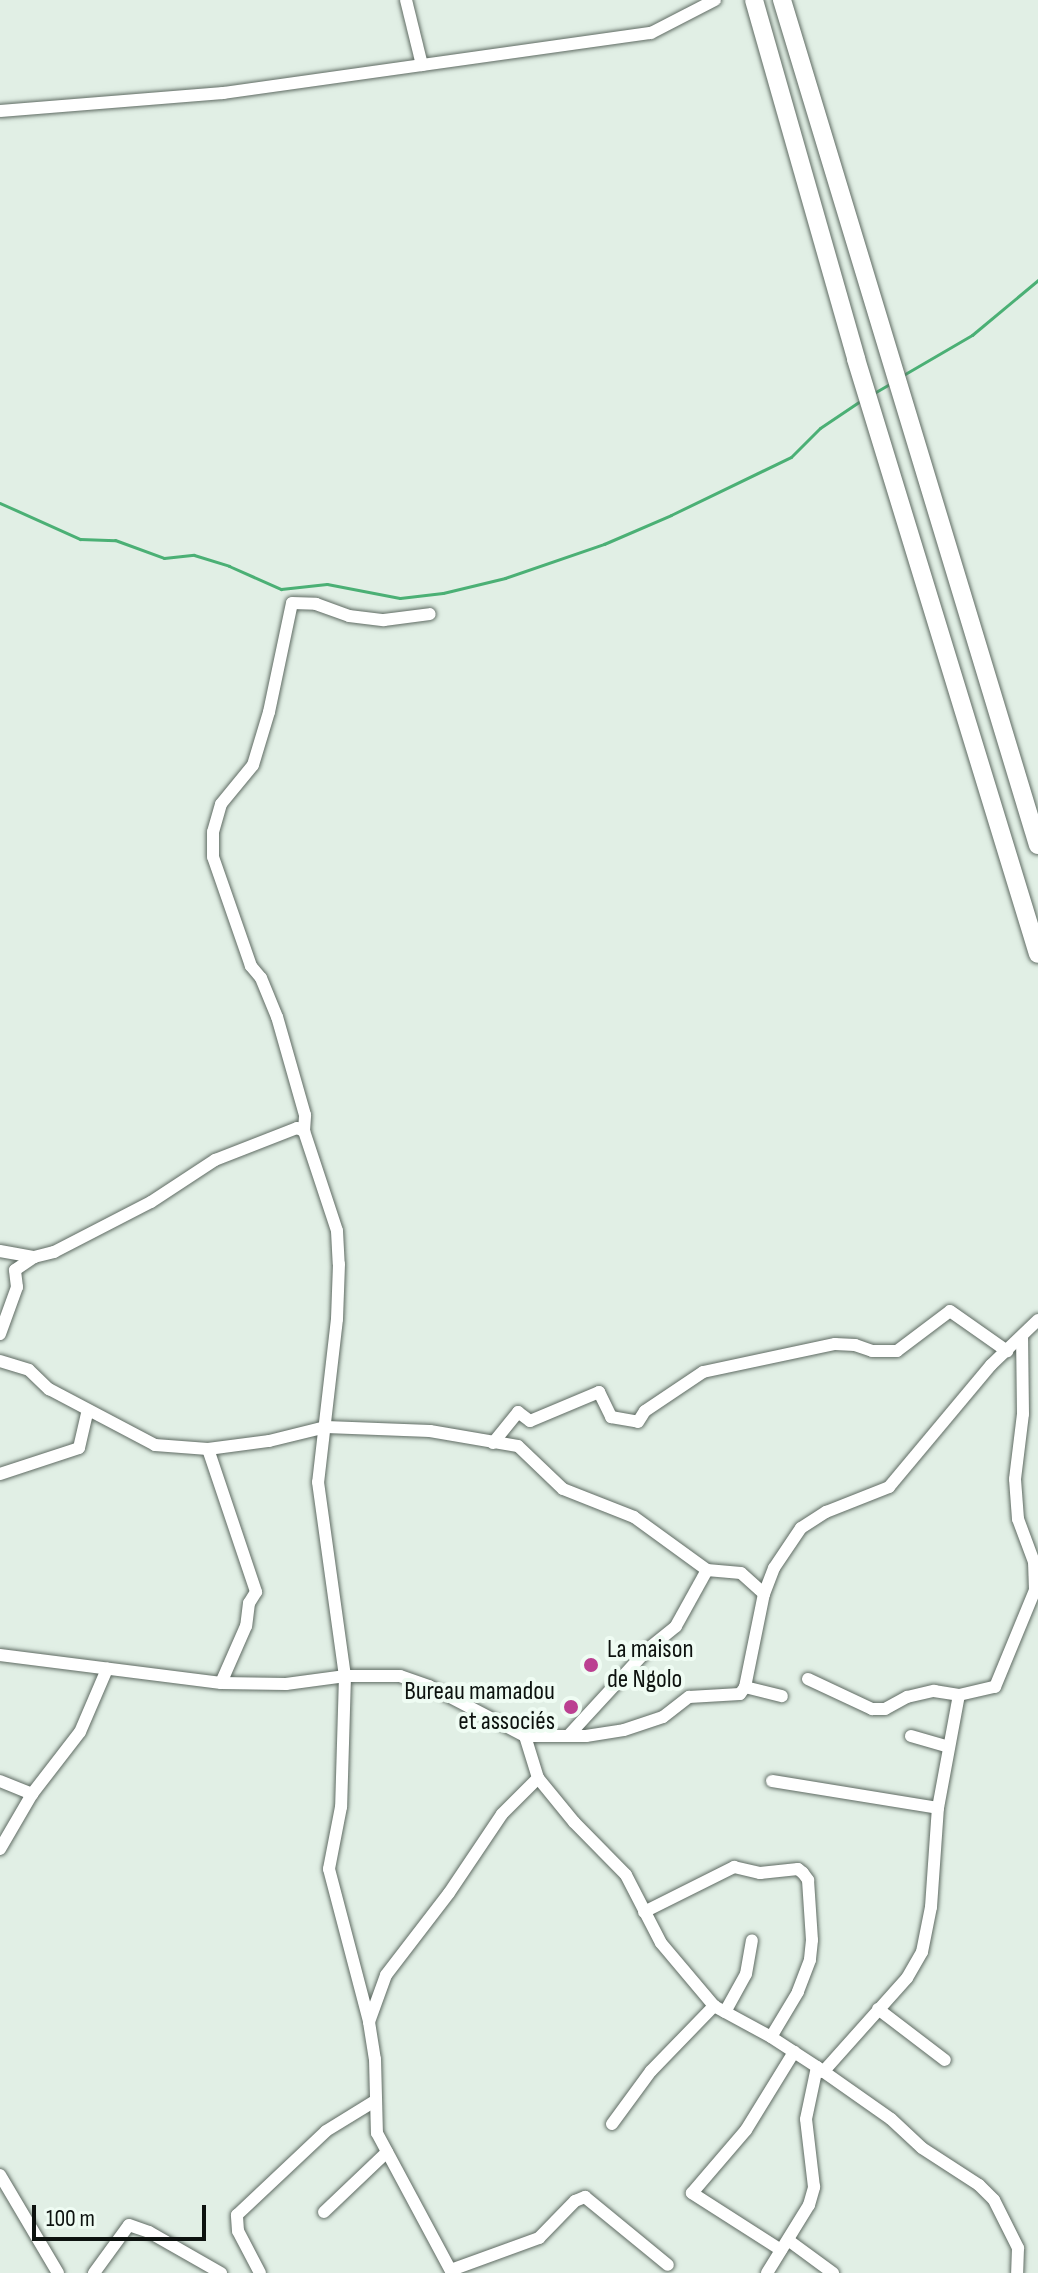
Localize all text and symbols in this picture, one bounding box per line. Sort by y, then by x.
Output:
place label: La maison de Ngolo [607,1634,694,1696]
marker: La maison de Ngolo [582,1656,600,1674]
place label: Bureau mamadou et associés [404,1676,555,1738]
marker: Bureau mamadou et associés [562,1698,580,1716]
scale bar [36,2189,210,2239]
text: 100 m [46,2204,95,2233]

